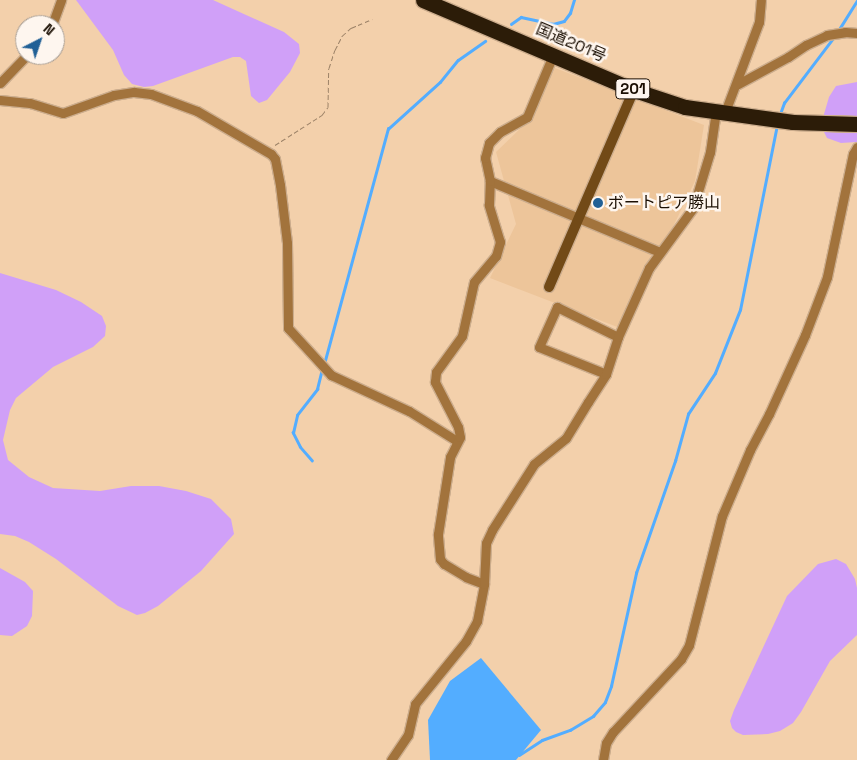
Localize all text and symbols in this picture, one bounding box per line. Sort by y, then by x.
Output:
north arrow [15,15,65,65]
text: N [40,20,59,39]
street label: 国道201号 [533,20,609,66]
road number: 201 [614,76,652,102]
place label: ボートピア勝山 [608,193,720,213]
marker: ボートピア勝山 [592,197,604,209]

